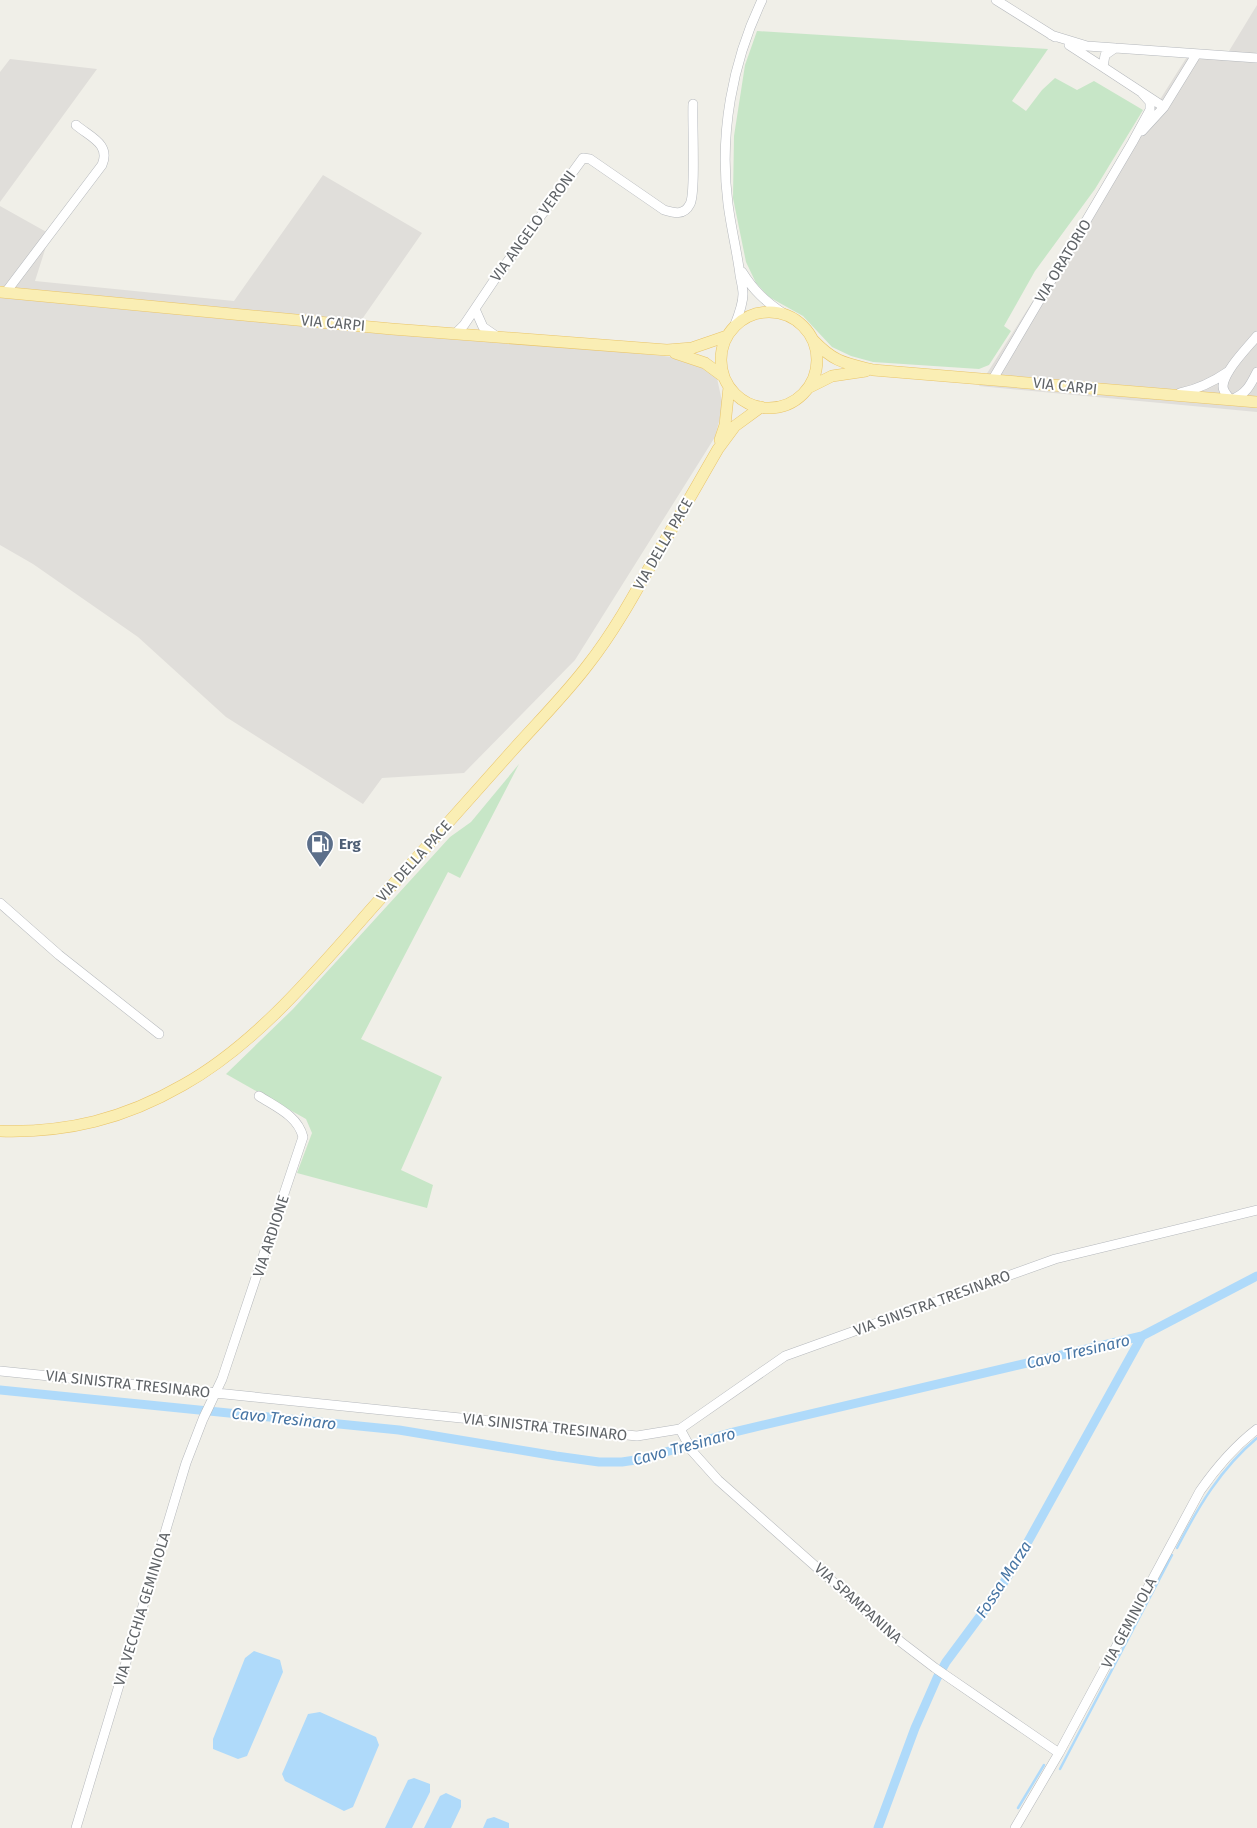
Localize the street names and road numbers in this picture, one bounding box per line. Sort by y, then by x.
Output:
street label: VIA ANGELO VERONI [487,167,579,285]
street label: VIA ORATORIO [1031,216,1095,306]
street label: VIA CARPI [300,311,366,335]
street label: VIA CARPI [1032,374,1098,398]
street label: VIA DELLA PACE [629,495,697,593]
street label: VIA DELLA PACE [373,817,455,905]
street label: VIA ARDIONE [249,1192,293,1280]
street label: VIA SINISTRA TRESINARO [851,1266,1013,1340]
street label: VIA SINISTRA TRESINARO [45,1366,211,1402]
street label: VIA SINISTRA TRESINARO [462,1409,628,1445]
street label: VIA VECCHIA GEMINIOLA [110,1530,174,1688]
street label: VIA SPAMPANINA [811,1559,906,1647]
street label: VIA GEMINIOLA [1098,1574,1161,1671]

